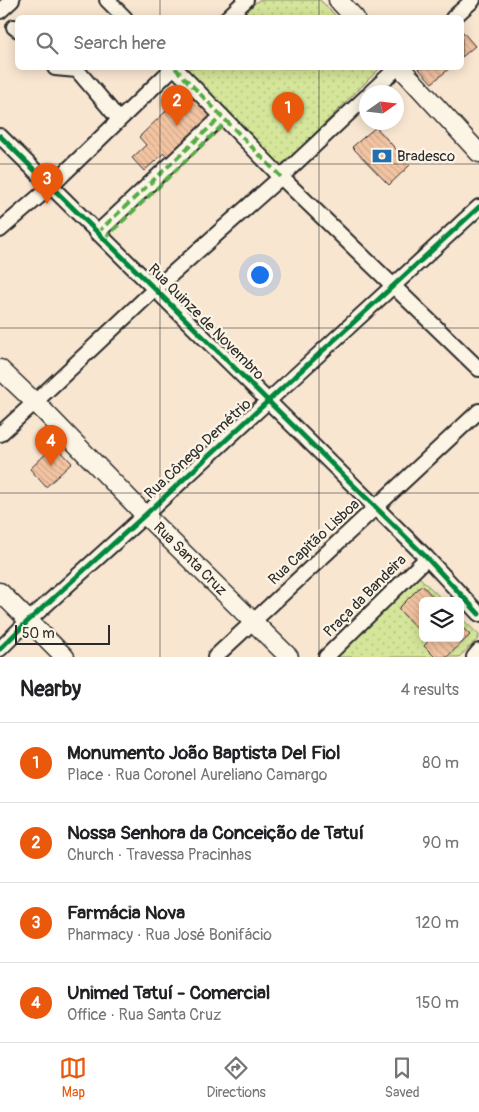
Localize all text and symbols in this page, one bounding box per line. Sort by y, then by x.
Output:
search box [15,15,464,70]
icon: search [33,29,61,57]
text: Search here [73,31,166,55]
pin: 2 [161,85,193,126]
north arrow [359,85,404,130]
pin: 1 [272,92,304,133]
bank icon: Bradesco [371,145,393,167]
place label: Bradesco [397,147,455,166]
pin: 3 [31,163,63,204]
street label: Rua Quinze de Novembro [144,260,268,384]
your location [247,262,273,288]
street label: Rua Cônego Demétrio [141,395,255,503]
pin: 4 [35,425,67,466]
street label: Rua Capitão Lisboa [264,495,364,589]
street label: Rua Santa Cruz [149,518,231,600]
street label: Praça da Bandeira [320,551,410,641]
map controls [419,597,464,642]
button: layers [419,597,464,642]
scale bar [15,622,110,645]
text: 50 m [22,625,55,642]
text: Nearby [20,676,81,703]
text: 4 results [401,680,459,700]
text: Monumento João Baptista Del Fiol [67,741,340,765]
text: 1 [33,753,39,773]
text: 80 m [422,753,459,773]
text: Place · Rua Coronel Aureliano Camargo [67,765,327,785]
text: Nossa Senhora da Conceição de Tatuí [67,821,364,845]
text: 2 [32,833,40,853]
text: 90 m [422,833,459,853]
text: Church · Travessa Pracinhas [67,845,251,865]
text: Farmácia Nova [67,901,185,925]
text: 3 [32,913,40,933]
text: 120 m [415,913,459,933]
text: Pharmacy · Rua José Bonifácio [67,925,272,945]
text: Unimed Tatuí - Comercial [67,981,270,1005]
text: 4 [31,993,41,1013]
text: 150 m [415,993,459,1013]
text: Office · Rua Santa Cruz [67,1005,221,1025]
tab: Map [59,1054,87,1101]
tab: Directions [206,1054,266,1101]
tab: Saved [385,1054,420,1101]

